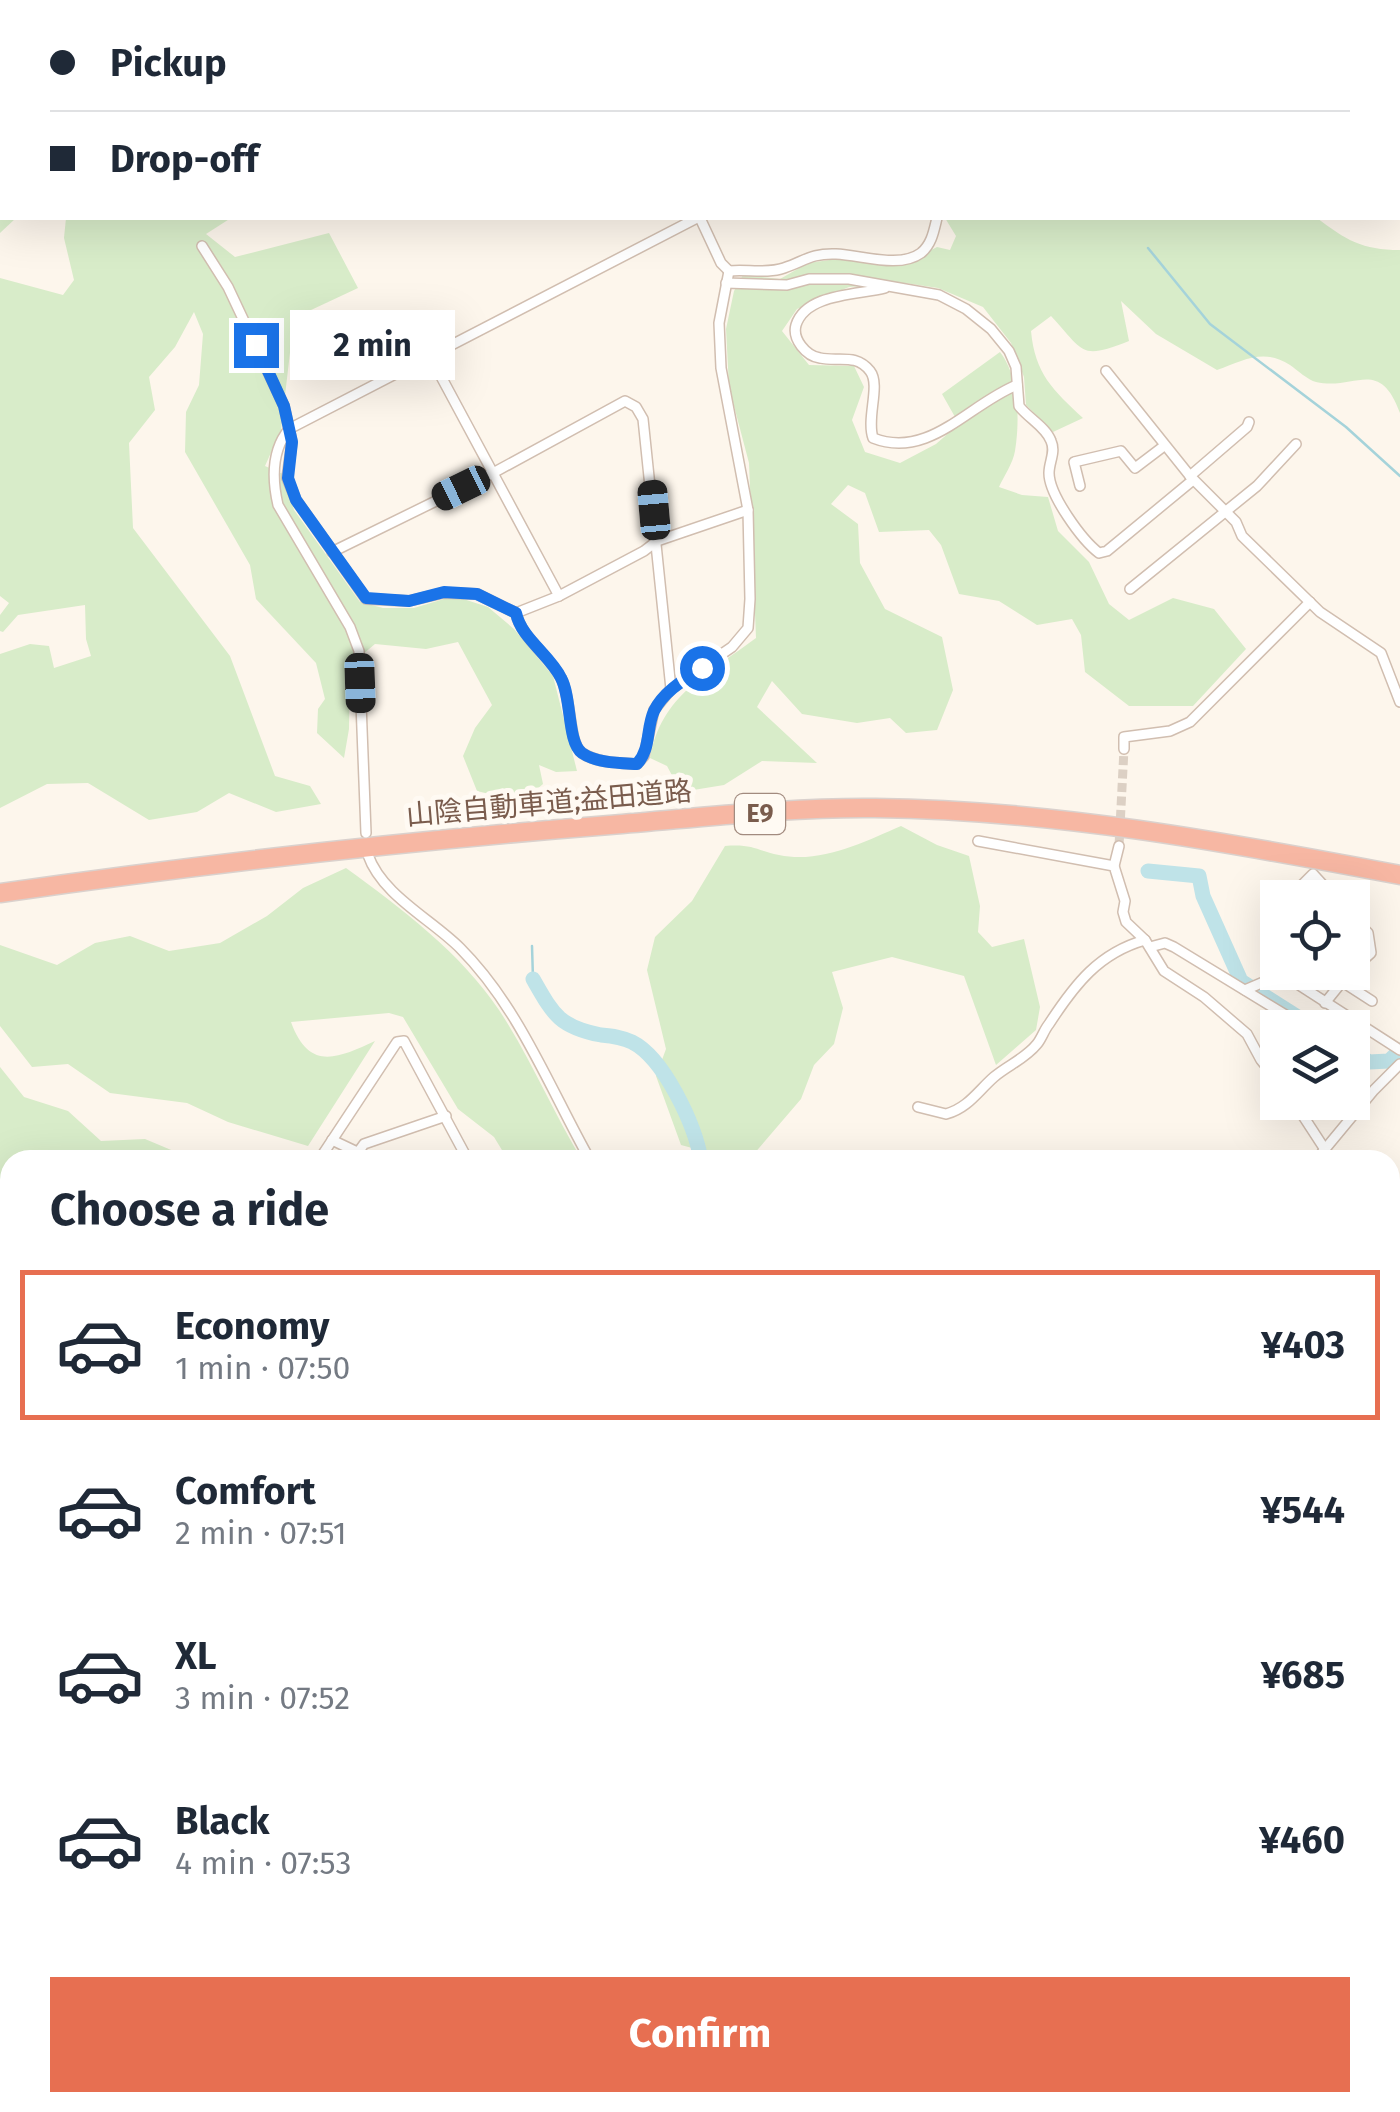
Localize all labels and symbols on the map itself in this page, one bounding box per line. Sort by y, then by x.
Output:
callout: 2 min [291,310,456,380]
route end [234,323,279,368]
car [427,461,495,515]
car [636,479,672,541]
route start [680,646,725,691]
car [344,652,376,714]
street label: 山陰自動車道;益田道路 [405,774,693,832]
road number: E9 [735,794,785,834]

